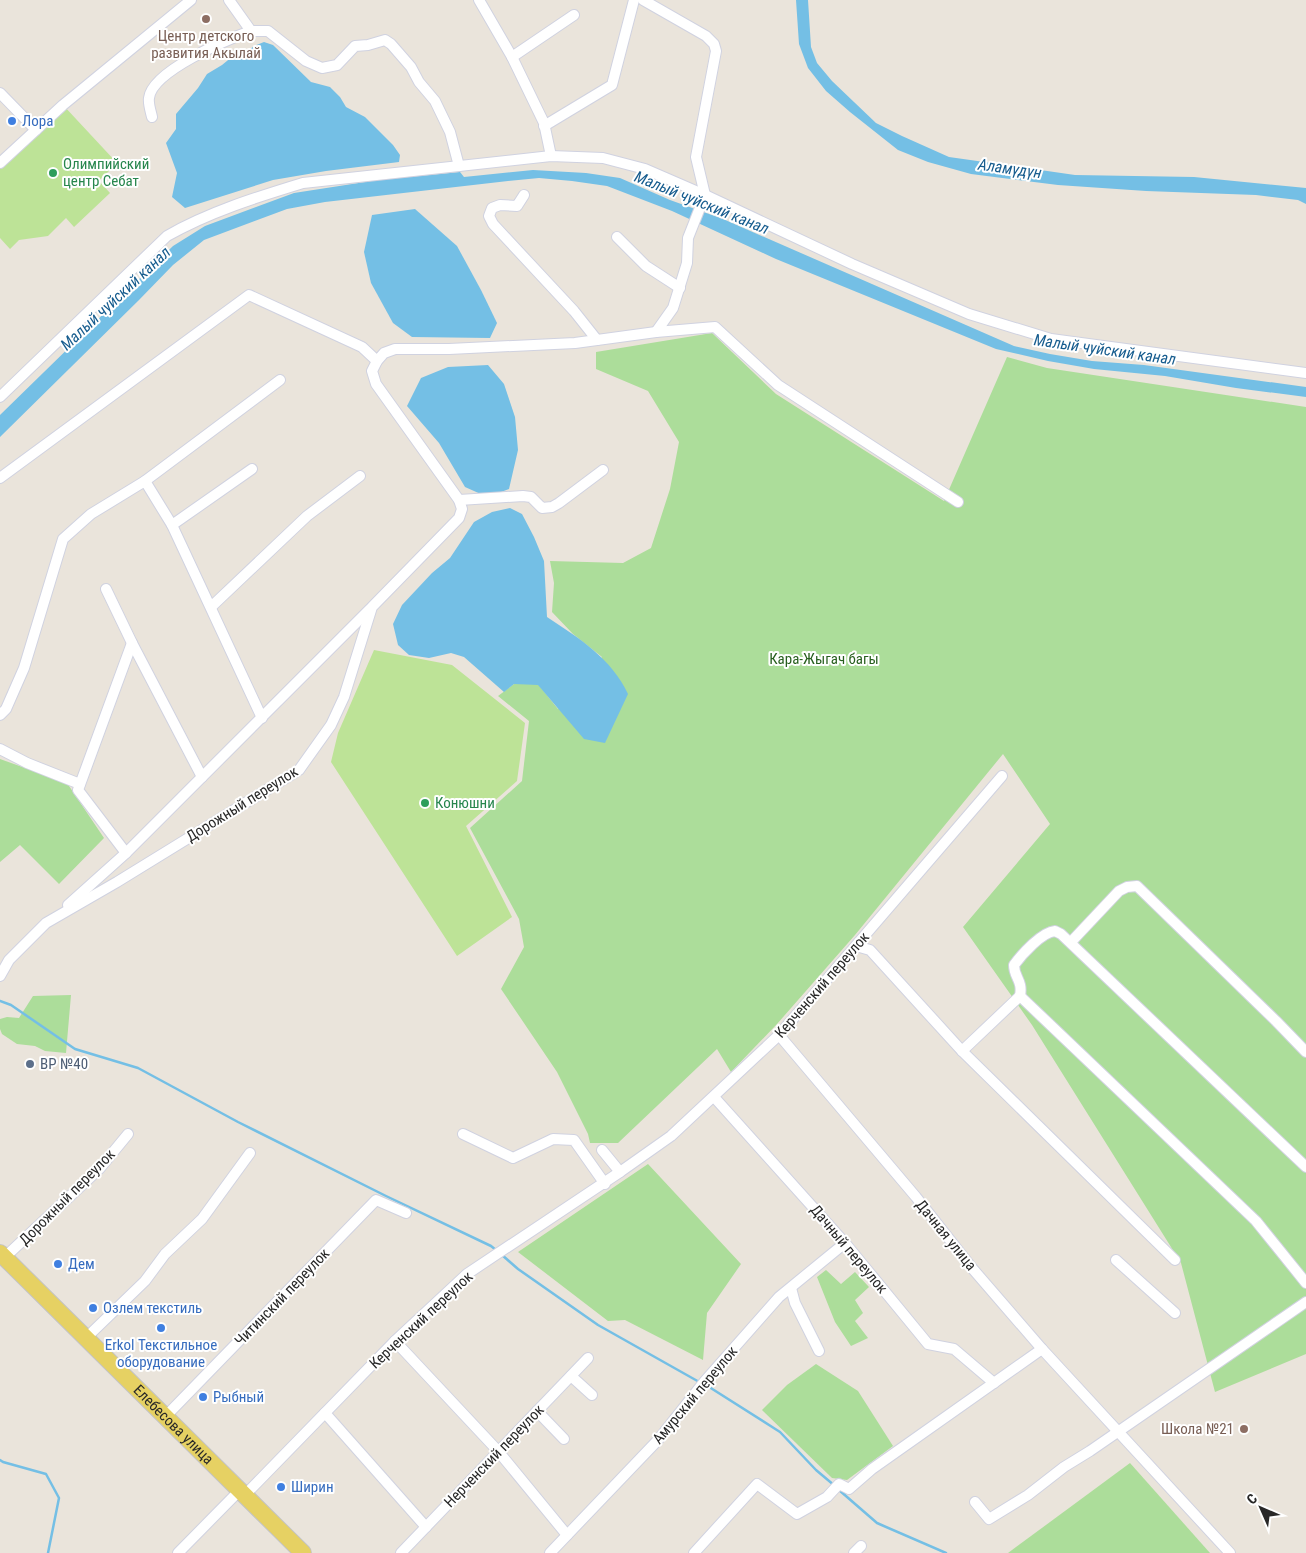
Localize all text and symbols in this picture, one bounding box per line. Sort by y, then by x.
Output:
marker: Центр детского развития Акылай [200,13,212,25]
place label: Центр детского развития Акылай [151,27,261,62]
place label: Лора [22,112,53,130]
marker: Лора [6,115,18,127]
water label: Аламүдүн [976,154,1043,182]
place label: Олимпийский центр Себат [63,155,149,190]
marker: Олимпийский центр Себат [47,167,59,179]
water label: Малый чуйский канал [632,167,772,238]
water label: Малый чуйский канал [56,242,174,354]
water label: Малый чуйский канал [1033,330,1177,369]
park label: Кара-Жыгач багы [769,650,879,668]
street label: Дорожный переулок [183,762,301,846]
place label: Конюшни [435,794,495,812]
marker: Конюшни [419,797,431,809]
street label: Керченский переулок [771,928,873,1042]
place label: BP №40 [40,1055,88,1073]
marker: BP №40 [24,1058,36,1070]
street label: Дорожный переулок [15,1145,119,1249]
street label: Дачная улица [912,1196,980,1274]
street label: Дачный переулок [807,1201,891,1297]
street label: Читинский переулок [231,1245,333,1349]
place label: Дем [68,1255,95,1273]
marker: Дем [52,1258,64,1270]
street label: Керченский переулок [366,1267,476,1373]
place label: Озлем текстиль [103,1299,202,1317]
marker: Озлем текстиль [87,1302,99,1314]
marker: Erkol Текстильное оборудование [155,1322,167,1334]
place label: Erkol Текстильное оборудование [105,1336,217,1371]
street label: Амурский переулок [649,1342,741,1448]
street label: Елебесова улица [130,1381,217,1468]
place label: Рыбный [213,1388,264,1406]
marker: Рыбный [197,1391,209,1403]
street label: Нерченский переулок [440,1401,548,1511]
place label: Школа №21 [1161,1420,1234,1438]
marker: Школа №21 [1238,1423,1250,1435]
place label: Ширин [291,1478,334,1496]
marker: Ширин [275,1481,287,1493]
north arrow [1236,1483,1286,1533]
text: С [1243,1490,1260,1507]

